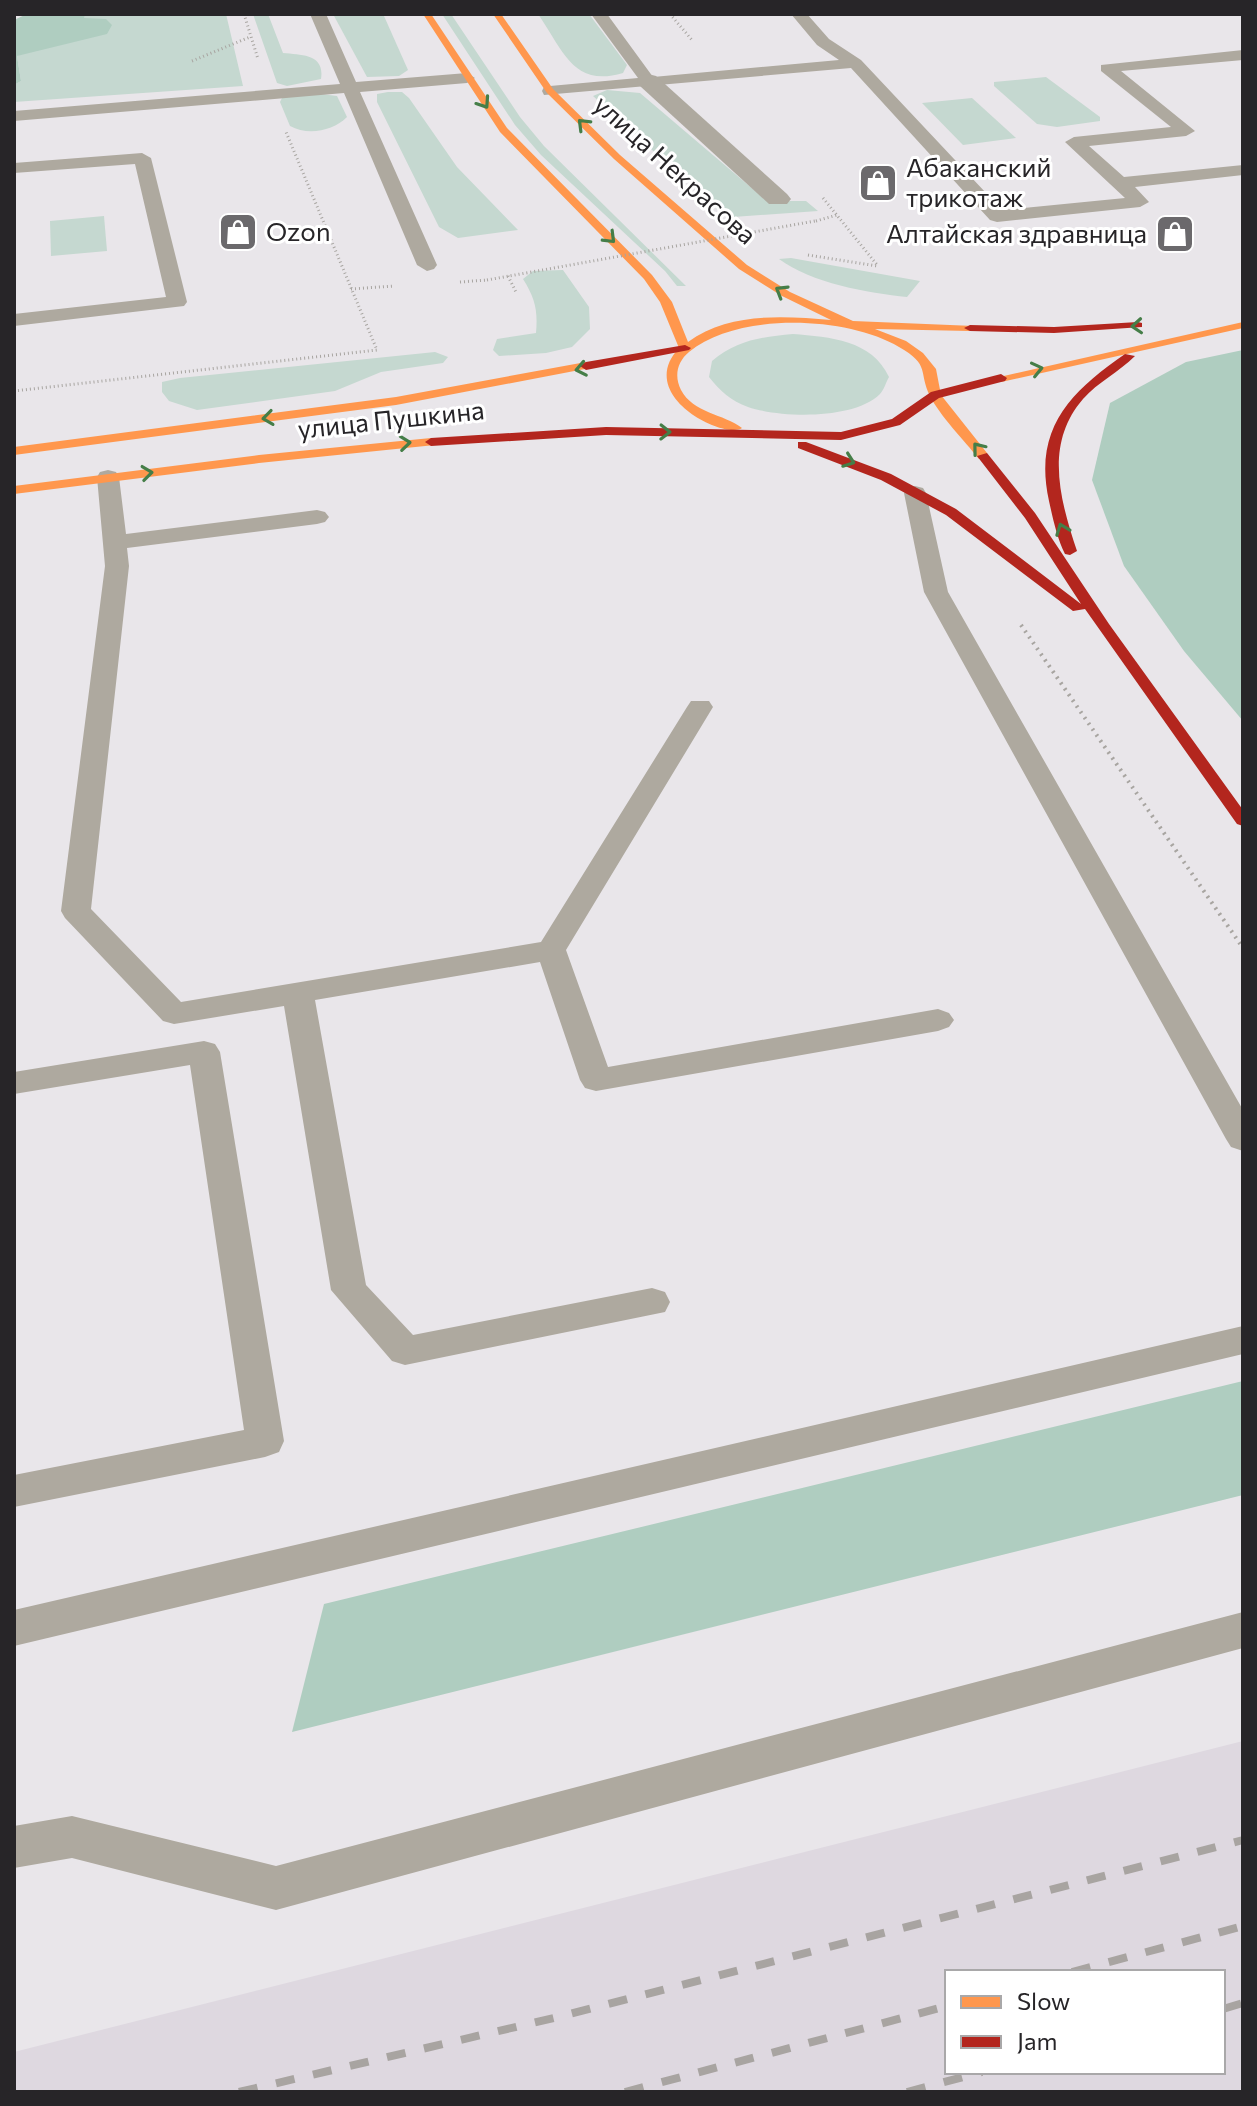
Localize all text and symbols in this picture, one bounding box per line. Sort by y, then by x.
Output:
street label: улица Некрасова [589,88,763,250]
one-way arrow [474,95,489,109]
one-way arrow [578,119,592,133]
place label: Абаканский трикотаж [906,151,1051,212]
shop icon: Абаканский трикотаж [857,162,899,204]
shop icon: Ozon [217,211,259,253]
shop icon: Алтайская здравница [1154,213,1196,255]
place label: Ozon [266,215,331,246]
place label: Алтайская здравница [886,217,1147,248]
one-way arrow [601,229,615,244]
one-way arrow [775,285,790,301]
one-way arrow [1130,317,1143,334]
one-way arrow [574,359,587,376]
one-way arrow [1030,362,1044,379]
street label: улица Пушкина [296,393,486,444]
one-way arrow [262,409,275,426]
one-way arrow [659,423,672,441]
one-way arrow [399,435,412,452]
one-way arrow [973,443,988,457]
one-way arrow [841,451,855,468]
one-way arrow [141,464,154,481]
one-way arrow [1055,523,1072,537]
legend [945,1970,1225,2074]
text: Slow [1017,1986,1070,2015]
text: Jam [1017,2026,1057,2055]

